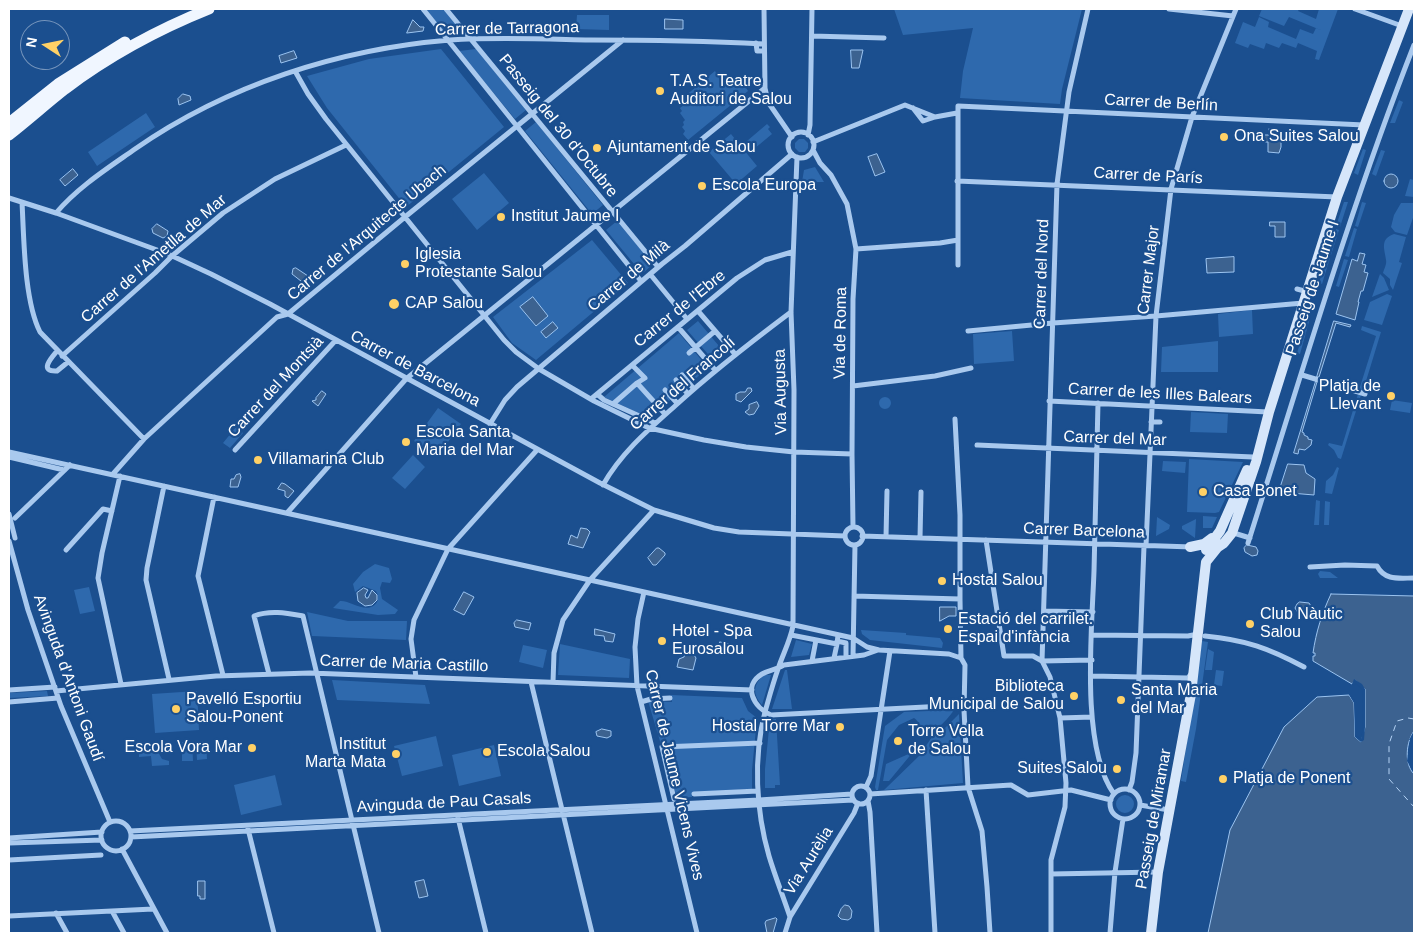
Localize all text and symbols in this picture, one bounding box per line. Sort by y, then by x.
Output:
street label: Carrer de Tarragona [435,18,579,40]
north arrow [20,20,70,70]
text: N [22,36,40,49]
street label: Passeig del 30 d'Octubre [494,51,622,201]
place label: T.A.S. Teatre Auditori de Salou [670,72,792,110]
marker: T.A.S. Teatre Auditori de Salou [654,85,666,97]
street label: Carrer de Berlín [1104,90,1218,116]
place label: Ona Suites Salou [1234,127,1359,147]
marker: Ona Suites Salou [1218,131,1230,143]
place label: Ajuntament de Salou [607,138,756,158]
marker: Ajuntament de Salou [591,142,603,154]
street label: Carrer de l'Arquitecte Ubach [284,161,450,305]
street label: Carrer de París [1093,164,1203,188]
place label: Escola Europa [712,176,816,196]
marker: Escola Europa [696,180,708,192]
street label: Carrer de l'Ametlla de Mar [77,191,231,327]
place label: Institut Jaume I [511,207,619,227]
marker: Institut Jaume I [495,211,507,223]
street label: Passeig de Jaume I [1282,218,1344,358]
street label: Carrer del Nord [1030,219,1054,329]
street label: Carrer Major [1134,224,1164,316]
street label: Carrer de Milà [584,236,674,316]
place label: Iglesia Protestante Salou [415,245,542,283]
marker: Iglesia Protestante Salou [399,258,411,270]
street label: Carrer de l'Ebre [630,266,730,352]
street label: Via de Roma [831,287,851,379]
place label: CAP Salou [405,294,483,314]
marker: CAP Salou [387,297,401,311]
street label: Carrer de Barcelona [347,327,483,411]
street label: Carrer del Montsià [224,332,328,442]
street label: Carrer del Francolí [626,333,740,435]
street label: Via Augusta [771,349,791,435]
place label: Platja de Llevant [1319,377,1381,415]
street label: Carrer de les Illes Balears [1068,380,1252,408]
marker: Platja de Llevant [1385,390,1397,402]
place label: Escola Santa Maria del Mar [416,423,514,461]
street label: Carrer del Mar [1063,428,1167,450]
marker: Escola Santa Maria del Mar [400,436,412,448]
place label: Villamarina Club [268,450,384,470]
marker: Villamarina Club [252,454,264,466]
place label: Casa Bonet [1213,482,1297,502]
marker: Casa Bonet [1197,486,1209,498]
street label: Carrer Barcelona [1023,519,1145,543]
place label: Hostal Salou [952,571,1043,591]
marker: Hostal Salou [936,575,948,587]
street label: Avinguda d'Antoni Gaudí [29,592,107,764]
place label: Club Nàutic Salou [1260,605,1343,643]
place label: Estació del carrilet. Espai d'infància [958,610,1093,648]
marker: Club Nàutic Salou [1244,618,1256,630]
place label: Hotel - Spa Eurosalou [672,622,752,660]
marker: Estació del carrilet. Espai d'infància [942,623,954,635]
marker: Hotel - Spa Eurosalou [656,635,668,647]
street label: Carrer de Maria Castillo [319,651,489,677]
street label: Carrer de Jaume Vicens Vives [640,668,708,882]
place label: Biblioteca Municipal de Salou [929,677,1064,715]
place label: Santa Maria del Mar [1131,681,1217,719]
place label: Pavelló Esportiu Salou-Ponent [186,690,302,728]
marker: Biblioteca Municipal de Salou [1068,690,1080,702]
marker: Santa Maria del Mar [1115,694,1127,706]
marker: Pavelló Esportiu Salou-Ponent [170,703,182,715]
place label: Hostal Torre Mar [712,717,830,737]
marker: Hostal Torre Mar [834,721,846,733]
place label: Torre Vella de Salou [908,722,984,760]
place label: Institut Marta Mata [305,735,386,773]
marker: Torre Vella de Salou [892,735,904,747]
place label: Escola Vora Mar [125,738,242,758]
marker: Escola Vora Mar [246,742,258,754]
place label: Escola Salou [497,742,590,762]
marker: Escola Salou [481,746,493,758]
street label: Passeig de Miramar [1132,747,1176,891]
marker: Institut Marta Mata [390,748,402,760]
place label: Suites Salou [1017,759,1107,779]
marker: Suites Salou [1111,763,1123,775]
place label: Platja de Ponent [1233,769,1350,789]
marker: Platja de Ponent [1217,773,1229,785]
street label: Avinguda de Pau Casals [356,789,532,817]
street label: Via Aurèlia [780,823,838,899]

